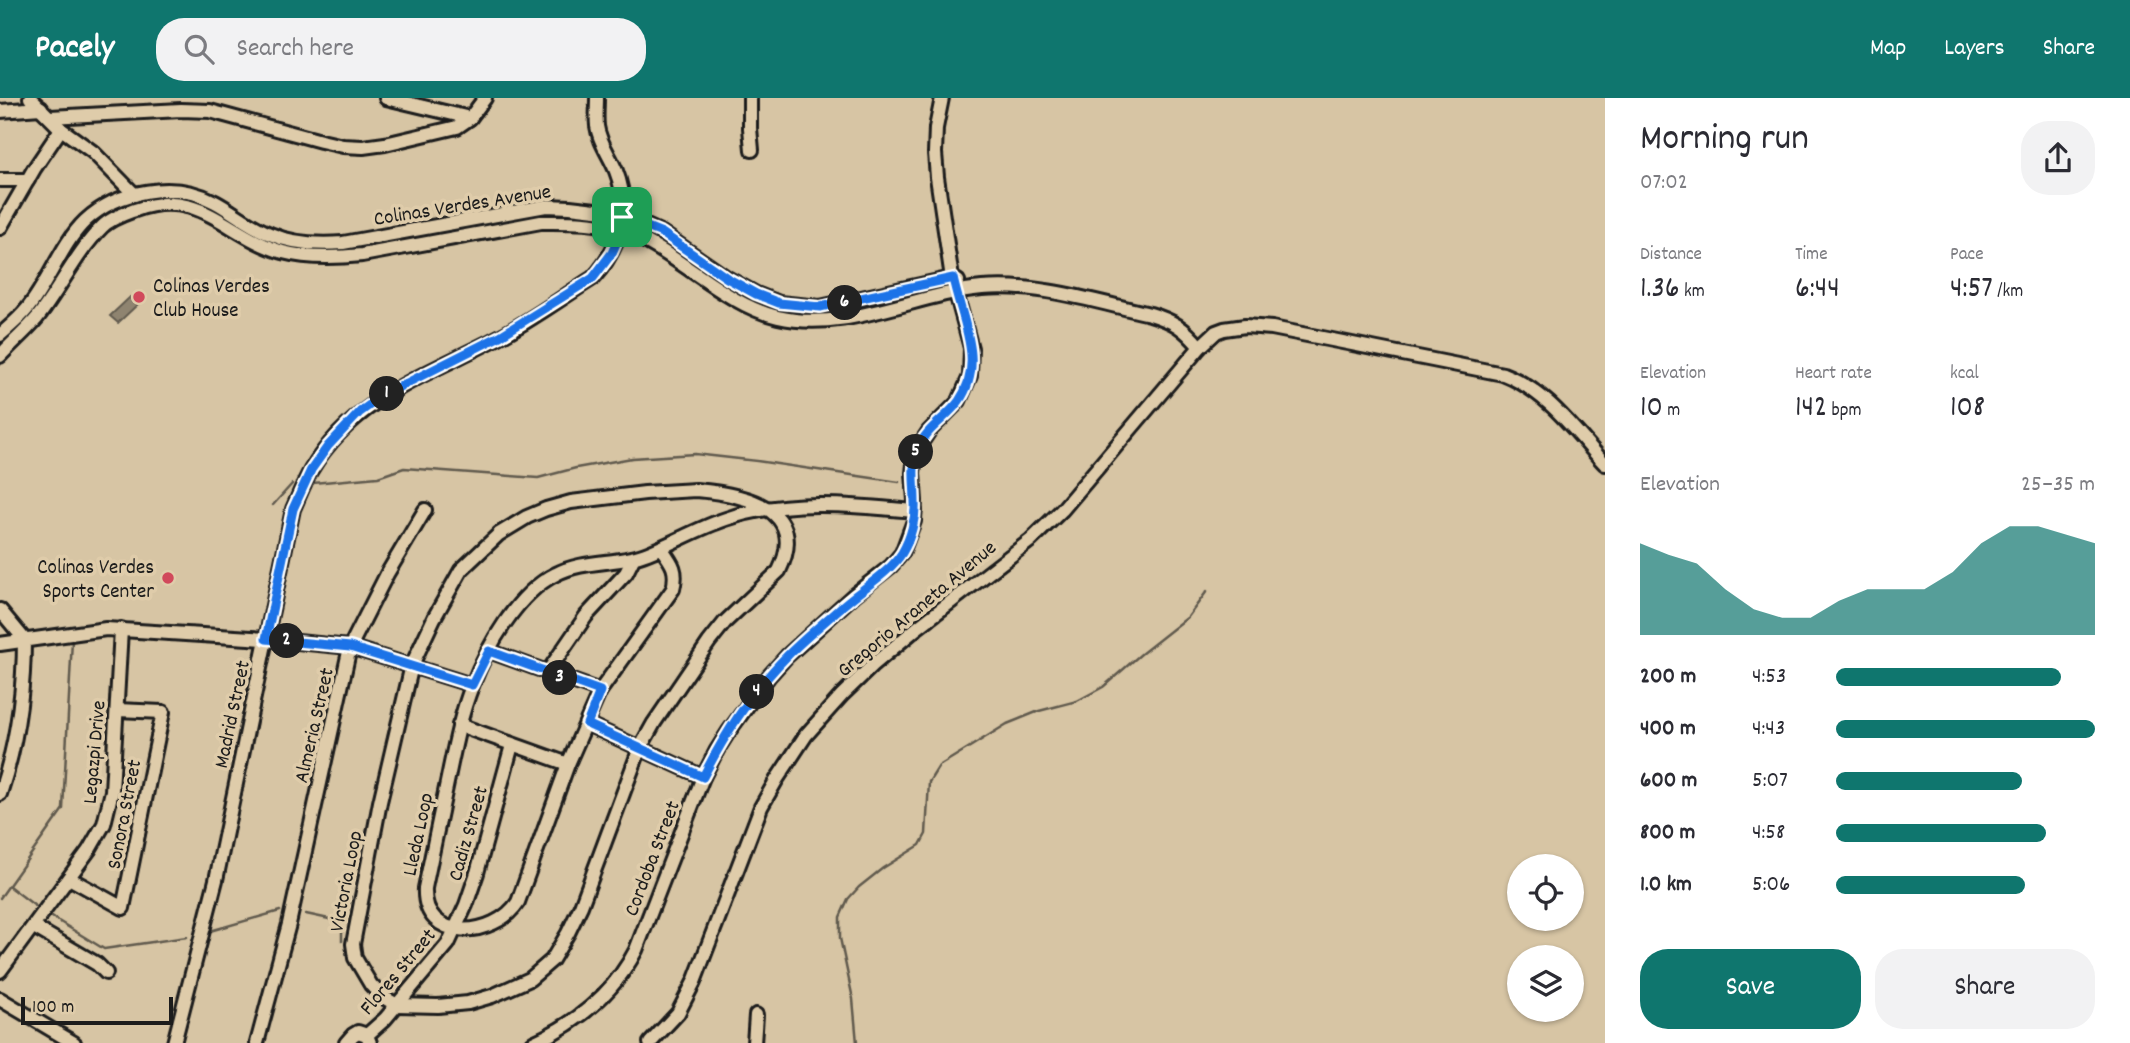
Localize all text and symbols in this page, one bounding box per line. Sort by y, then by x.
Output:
search box [156,18,646,81]
text: Pacely [35,26,114,73]
icon: search [180,30,218,68]
text: Search here [236,31,354,68]
text: Map [1870,32,1906,66]
text: Layers [1944,32,2005,66]
text: Share [2043,32,2095,66]
text: Morning run [1640,113,1809,168]
button: share [2021,121,2095,195]
text: 07:02 [1640,167,1688,200]
street label: Colinas Verdes Avenue [372,178,553,236]
pin [592,187,652,247]
icon: arrive [603,198,641,236]
text: Distance [1640,242,1702,269]
text: Time [1795,242,1828,269]
text: Pace [1950,242,1984,269]
text: 1.36 [1640,269,1680,312]
text: 6:44 [1795,269,1840,312]
text: 4:57 [1950,269,1993,312]
place label: Colinas Verdes Club House [153,273,270,327]
text: km [1680,279,1705,306]
text: /km [1993,279,2023,306]
pin: 6 [828,286,862,320]
marker: Colinas Verdes Club House [131,289,147,305]
text: 6 [840,289,849,316]
text: Elevation [1640,361,1706,388]
text: Heart rate [1795,361,1872,388]
text: kcal [1950,361,1979,388]
pin: 1 [370,376,404,412]
text: 1 [384,380,389,407]
text: 10 [1640,388,1663,431]
text: 142 [1795,388,1827,431]
text: 108 [1950,388,1985,431]
text: m [1663,398,1680,425]
text: bpm [1827,398,1862,425]
pin: 5 [898,434,934,470]
text: 5 [911,438,920,465]
text: Elevation [1640,469,1720,502]
text: 25–35 m [2021,469,2095,502]
street label: Gregorio Araneta Avenue [832,535,1004,686]
place label: Colinas Verdes Sports Center [37,554,154,608]
marker: Colinas Verdes Sports Center [160,570,176,586]
pin: 2 [270,624,304,658]
text: 2 [282,627,291,654]
street label: Madrid Street [208,658,260,771]
pin: 3 [542,660,578,696]
text: 200 m [1640,661,1696,694]
text: 4:53 [1752,661,1786,694]
text: 3 [555,664,564,691]
street label: Almeria Street [288,665,344,786]
pin: 4 [740,674,774,710]
text: 4 [753,678,760,705]
street label: Legazpi Drive [77,699,115,805]
text: 400 m [1640,713,1696,746]
text: 4:43 [1752,713,1785,746]
street label: Sonora Street [101,757,151,872]
text: 600 m [1640,765,1697,798]
text: 5:07 [1752,765,1788,798]
street label: Cadiz Street [442,782,498,885]
street label: Lleda Loop [396,790,443,879]
street label: Cordoba Street [618,797,690,921]
text: 800 m [1640,817,1695,850]
text: 4:58 [1752,817,1785,850]
street label: Victoria Loop [323,828,372,935]
map controls [1507,854,1584,1022]
button: locate [1507,854,1584,931]
text: 1.0 km [1640,869,1692,902]
text: 5:06 [1752,869,1790,902]
street label: Flores Street [354,923,445,1023]
button: layers [1507,945,1584,1022]
button: Save [1640,949,1861,1029]
button: Share [1875,949,2095,1029]
scale bar [21,994,173,1026]
text: 100 m [32,995,74,1022]

